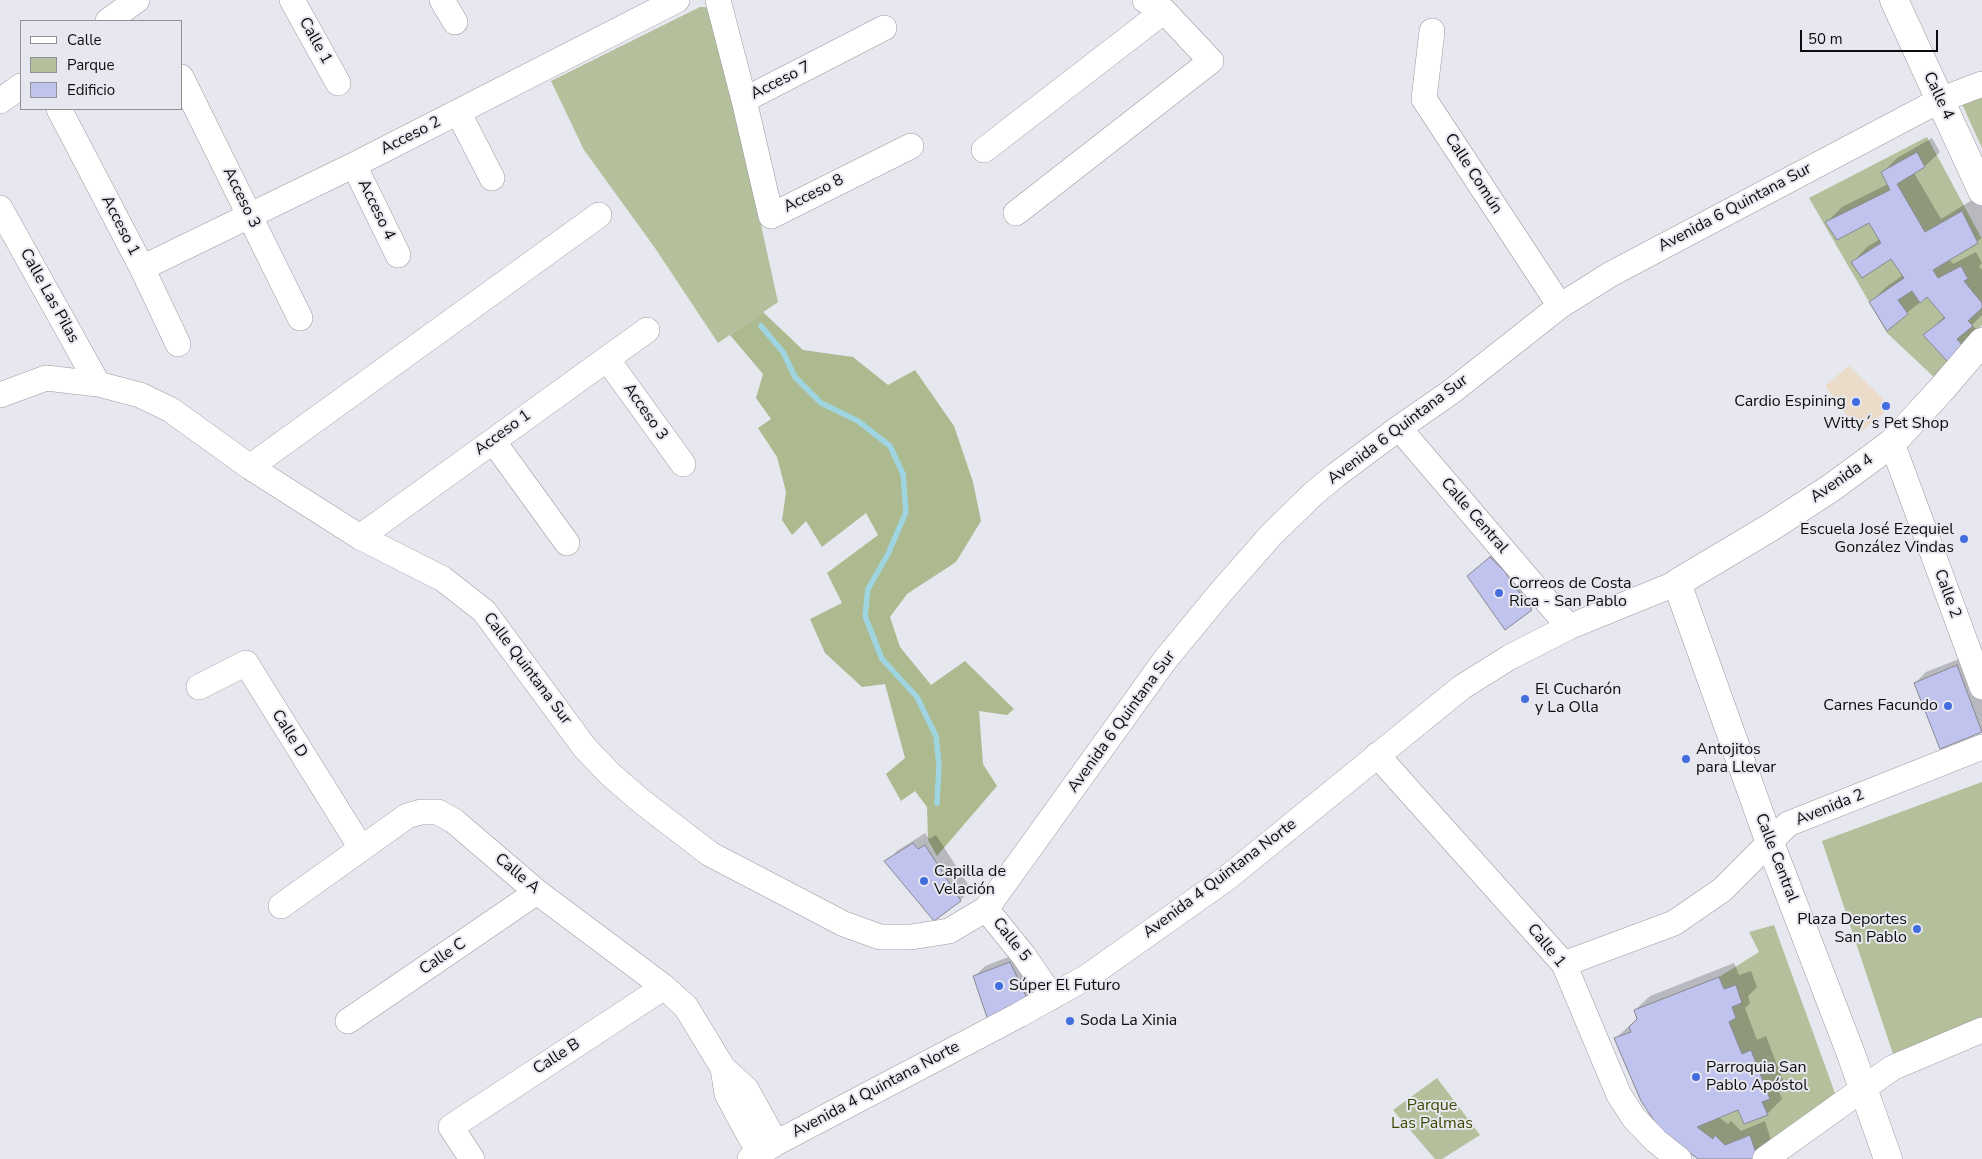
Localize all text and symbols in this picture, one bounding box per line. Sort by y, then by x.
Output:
street label: Calle 1 [294,14,336,68]
legend [20,20,182,110]
scale bar [1802,20,1940,52]
text: 50 m [1808,29,1843,49]
text: Calle [67,30,102,50]
text: Parque [67,55,115,75]
street label: Acceso 7 [748,58,814,104]
street label: Calle 4 [1919,69,1957,123]
text: Edificio [67,80,115,100]
street label: Acceso 2 [378,113,444,159]
street label: Calle Común [1440,130,1506,218]
street label: Avenida 6 Quintana Sur [1655,159,1815,257]
street label: Acceso 3 [218,165,264,231]
street label: Acceso 8 [781,171,847,217]
street label: Acceso 4 [353,177,399,243]
street label: Acceso 1 [97,193,143,259]
street label: Calle Las Pilas [15,246,83,346]
street label: Avenida 6 Quintana Sur [1324,371,1472,489]
street label: Acceso 3 [619,380,671,444]
place label: Cardio Espining [1734,392,1846,412]
marker: Cardio Espining [1850,396,1862,408]
marker: Witty´s Pet Shop [1880,400,1892,412]
street label: Acceso 1 [471,406,535,460]
place label: Witty´s Pet Shop [1823,414,1949,434]
street label: Avenida 4 [1807,450,1877,508]
street label: Calle Central [1436,475,1512,557]
place label: Escuela José Ezequiel González Vindas [1800,520,1954,558]
marker: Escuela José Ezequiel González Vindas [1958,533,1970,545]
street label: Calle 2 [1929,567,1965,621]
place label: Correos de Costa Rica - San Pablo [1509,574,1631,612]
marker: Correos de Costa Rica - San Pablo [1493,587,1505,599]
street label: Calle Quintana Sur [479,609,575,729]
street label: Avenida 6 Quintana Sur [1064,647,1180,797]
place label: El Cucharón y La Olla [1535,680,1621,718]
marker: El Cucharón y La Olla [1519,693,1531,705]
place label: Carnes Facundo [1823,696,1938,716]
marker: Carnes Facundo [1942,700,1954,712]
street label: Calle D [267,706,311,762]
place label: Antojitos para Llevar [1696,740,1776,778]
marker: Antojitos para Llevar [1680,753,1692,765]
street label: Avenida 2 [1793,786,1867,830]
street label: Calle Central [1750,811,1802,905]
street label: Avenida 4 Quintana Norte [1140,815,1300,943]
street label: Calle A [491,850,543,898]
place label: Capilla de Velación [934,862,1006,900]
marker: Capilla de Velación [918,875,930,887]
place label: Plaza Deportes San Pablo [1797,910,1907,948]
street label: Calle 5 [988,914,1034,966]
street label: Calle 1 [1523,920,1569,972]
marker: Plaza Deportes San Pablo [1911,923,1923,935]
street label: Calle C [416,935,470,979]
place label: Súper El Futuro [1009,976,1120,996]
marker: Súper El Futuro [993,980,1005,992]
place label: Soda La Xinia [1080,1011,1177,1031]
marker: Soda La Xinia [1064,1015,1076,1027]
street label: Calle B [530,1035,584,1079]
street label: Avenida 4 Quintana Norte [789,1038,963,1142]
place label: Parroquia San Pablo Apóstol [1706,1058,1808,1096]
marker: Parroquia San Pablo Apóstol [1690,1071,1702,1083]
park label: Parque Las Palmas [1391,1096,1473,1134]

